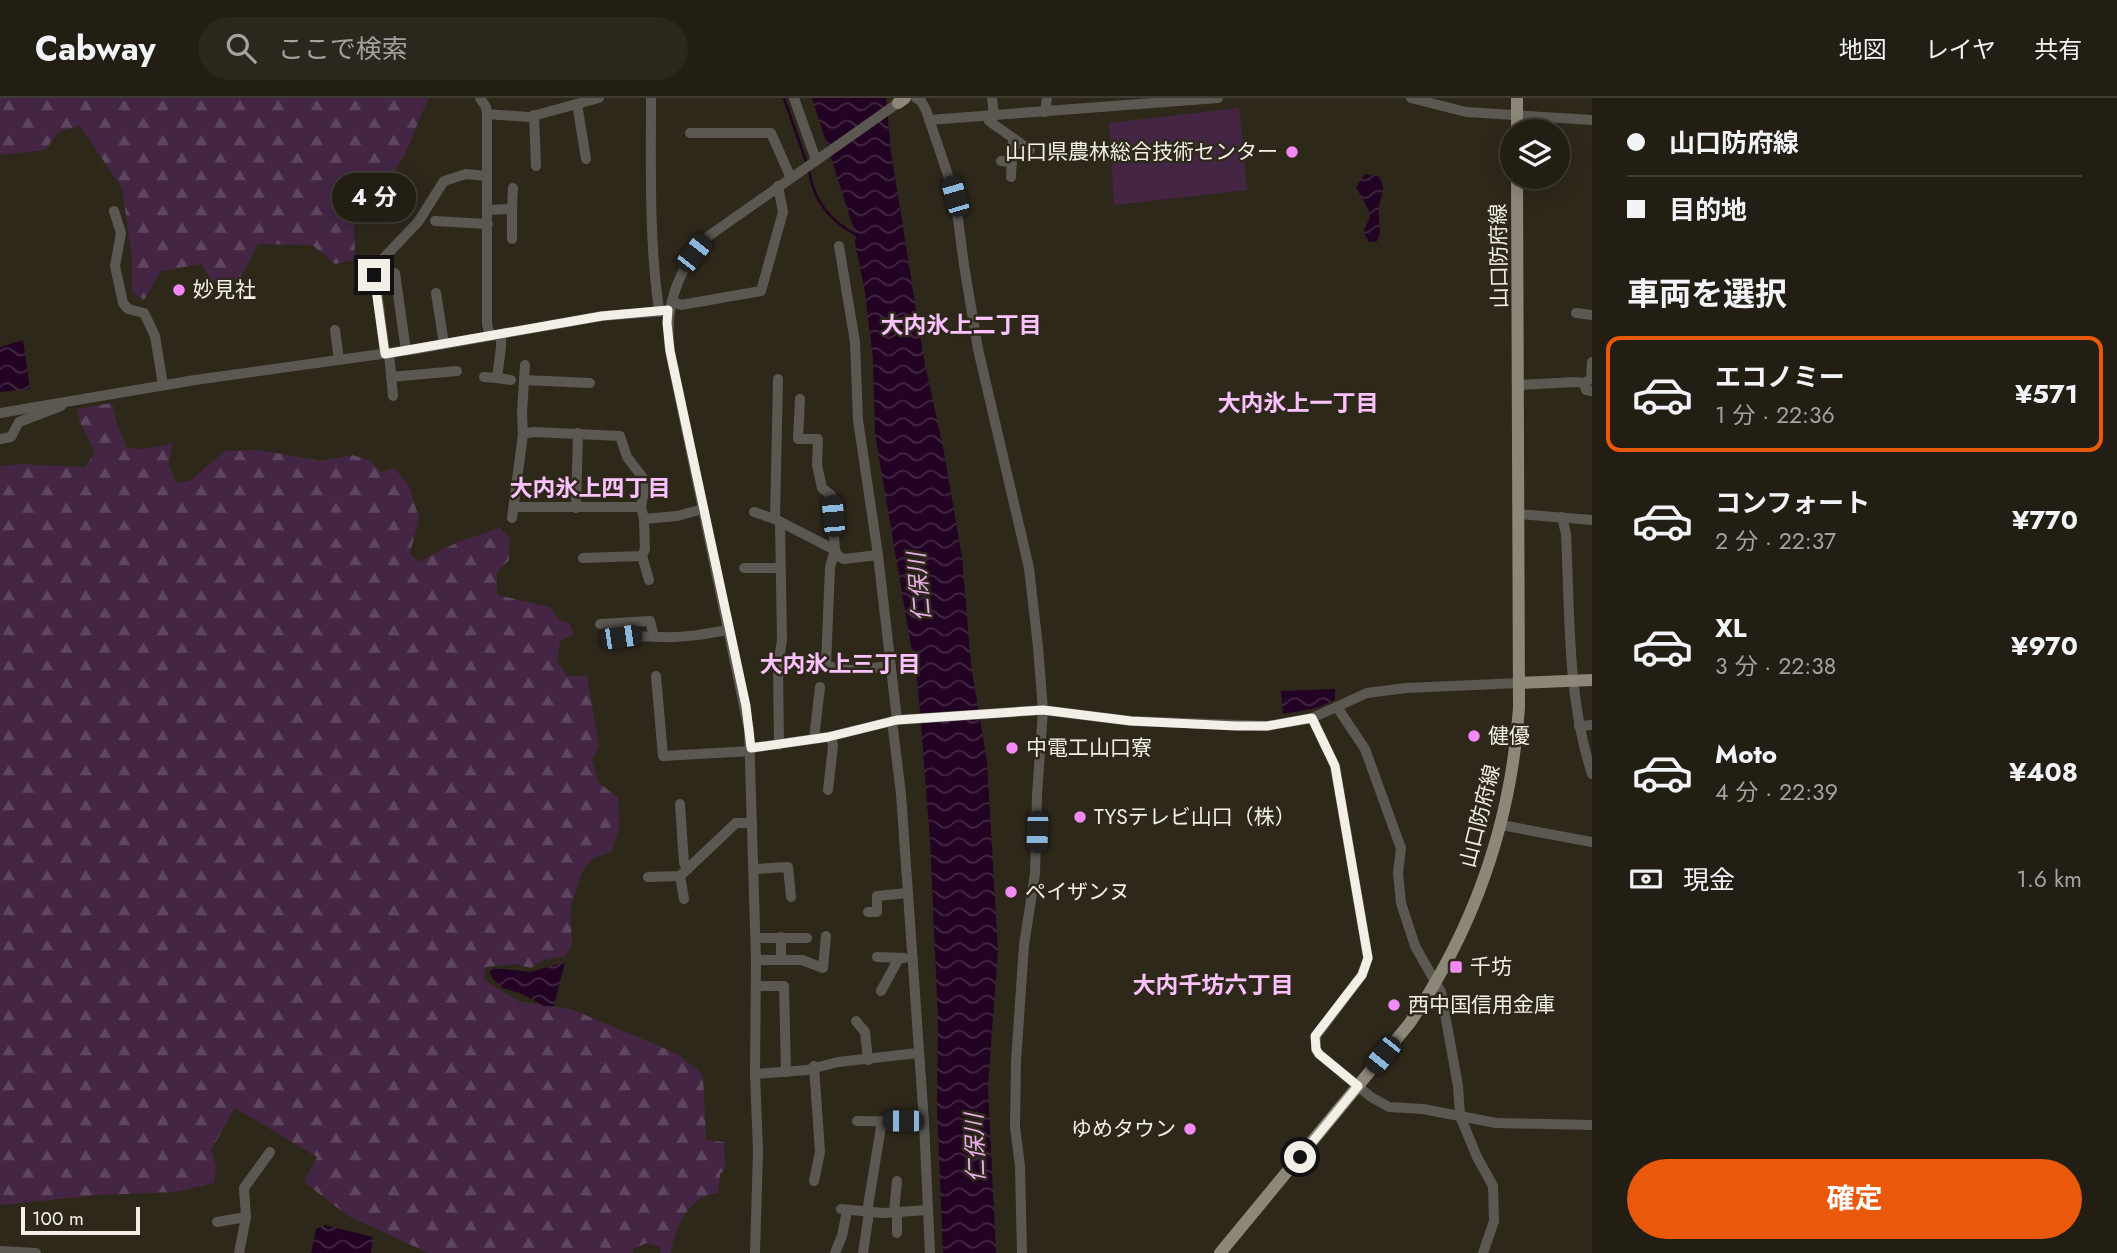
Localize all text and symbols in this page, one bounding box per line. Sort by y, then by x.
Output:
search box [198,17,688,80]
text: Cabway [35,25,156,72]
icon: search [222,29,260,67]
text: ここで検索 [278,30,408,68]
text: 地図 [1839,32,1887,67]
text: レイヤ [1925,32,1996,67]
text: 共有 [2034,32,2082,67]
map controls [1500,119,1570,189]
button: layers [1500,119,1570,189]
text: 山口防府線 [1669,124,1799,162]
place label: 山口県農林総合技術センター [1005,137,1278,167]
marker: 山口県農林総合技術センター [1284,144,1300,160]
car [940,173,971,219]
callout: 4 分 [332,174,416,222]
text: 4 分 [351,180,397,214]
text: 目的地 [1669,191,1747,229]
street label: 山口防府線 [1483,203,1515,309]
car [673,230,716,276]
route end [358,259,390,291]
text: 車両を選択 [1627,271,1787,317]
place label: 妙見社 [193,275,256,305]
marker: 妙見社 [171,282,187,298]
district label: 大内氷上二丁目 [881,308,1042,342]
text: エコノミー [1715,358,1845,396]
icon: car [1631,363,1694,426]
text: ¥571 [2015,375,2078,413]
district label: 大内氷上一丁目 [1218,386,1379,420]
text: 1 分 · 22:36 [1715,398,1835,432]
district label: 大内氷上四丁目 [510,471,671,505]
text: コンフォート [1715,484,1870,522]
icon: car [1631,489,1694,552]
car [821,494,846,538]
text: ¥770 [2012,501,2078,539]
text: 2 分 · 22:37 [1715,524,1836,558]
water label: 仁保川 [899,548,939,623]
text: XL [1715,609,1747,647]
icon: car [1631,615,1694,678]
car [599,624,644,650]
text: ¥970 [2011,627,2078,665]
district label: 大内氷上三丁目 [760,647,921,681]
text: 3 分 · 22:38 [1715,649,1836,683]
place label: 健優 [1488,721,1530,751]
marker: 健優 [1466,728,1482,744]
place label: 中電工山口寮 [1026,733,1152,763]
text: Moto [1715,735,1777,773]
marker: 中電工山口寮 [1004,740,1020,756]
icon: car [1631,741,1694,804]
text: ¥408 [2009,753,2078,791]
street label: 山口防府線 [1453,761,1507,871]
text: 4 分 · 22:39 [1715,775,1838,809]
place label: TYSテレビ山口（株） [1094,802,1296,832]
marker: TYSテレビ山口（株） [1072,809,1088,825]
car [1026,811,1049,853]
icon: cash [1627,860,1665,898]
text: 現金 [1683,861,1735,899]
text: 1.6 km [2017,862,2082,896]
place label: ペイザンヌ [1025,877,1130,907]
marker: ペイザンヌ [1003,884,1019,900]
place label: 千坊 [1470,952,1512,982]
marker: 千坊 [1448,959,1464,975]
district label: 大内千坊六丁目 [1133,968,1294,1002]
place label: 西中国信用金庫 [1408,990,1555,1020]
marker: 西中国信用金庫 [1386,997,1402,1013]
car [1362,1032,1405,1078]
water label: 仁保川 [957,1110,993,1183]
car [883,1111,925,1132]
place label: ゆめタウン [1071,1114,1176,1144]
marker: ゆめタウン [1182,1121,1198,1137]
route start [1284,1141,1316,1173]
button: 確定 [1627,1159,2082,1239]
scale bar [21,1204,140,1236]
text: 100 m [32,1205,84,1232]

